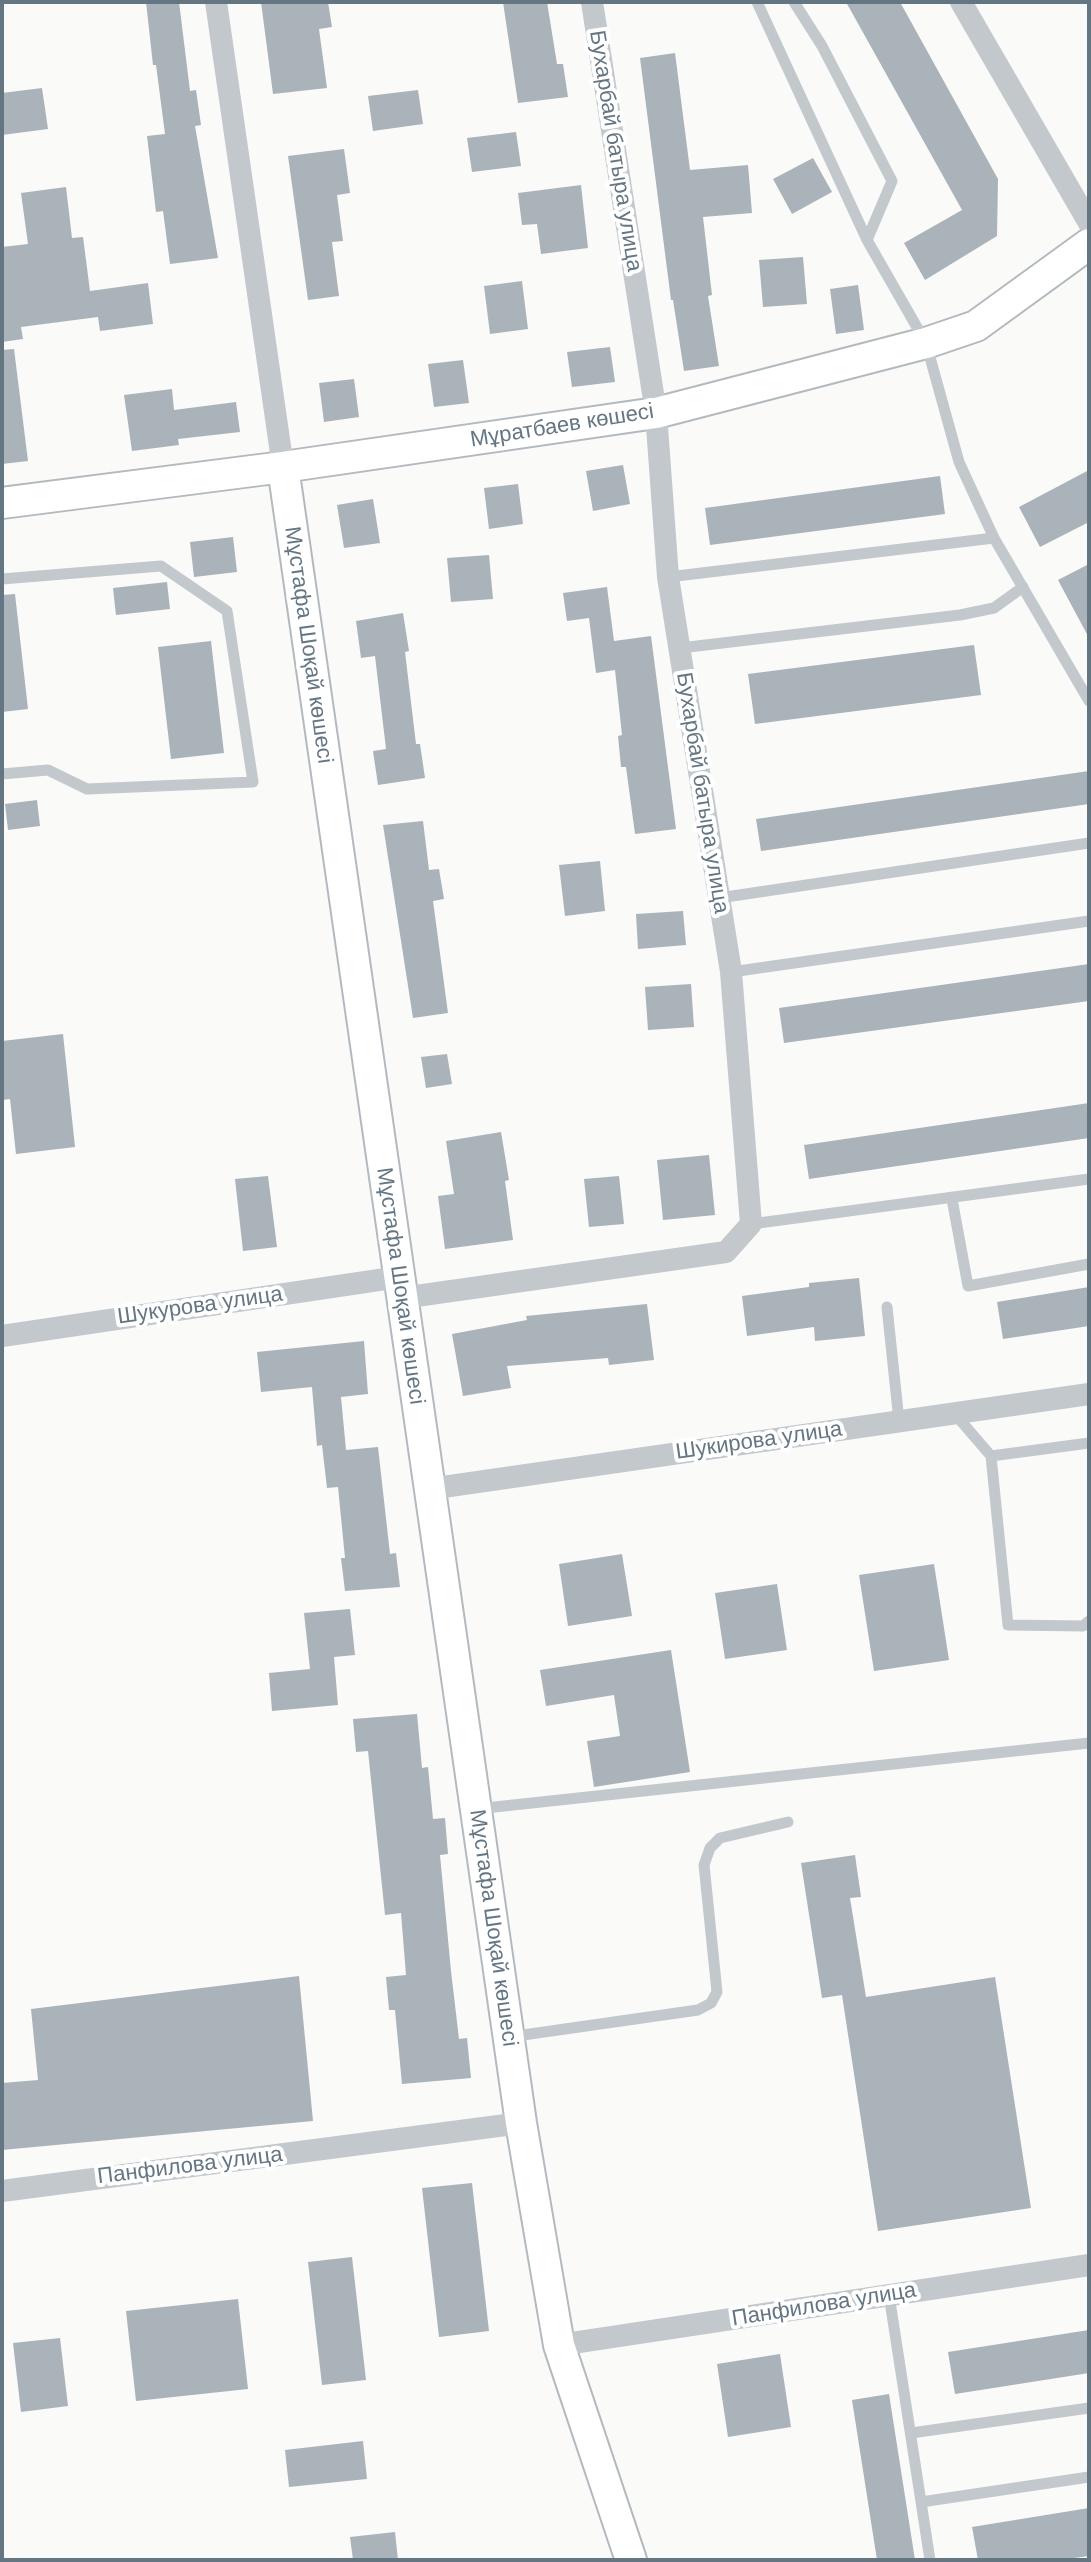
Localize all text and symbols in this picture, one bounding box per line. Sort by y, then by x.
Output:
street label: Бухарбай батыра улица [583,29,647,273]
street label: Мұратбаев көшесі [468,398,656,454]
street label: Мұстафа Шоқай көшесі [278,525,338,765]
street label: Бухарбай батыра улица [670,671,734,915]
street label: Мұстафа Шоқай көшесі [370,1166,430,1406]
street label: Шукурова улица [116,1281,284,1331]
street label: Шукирова улица [674,1416,844,1466]
street label: Мұстафа Шоқай көшесі [463,1808,523,2048]
street label: Панфилова улица [96,2142,284,2190]
street label: Панфилова улица [730,2277,918,2333]

